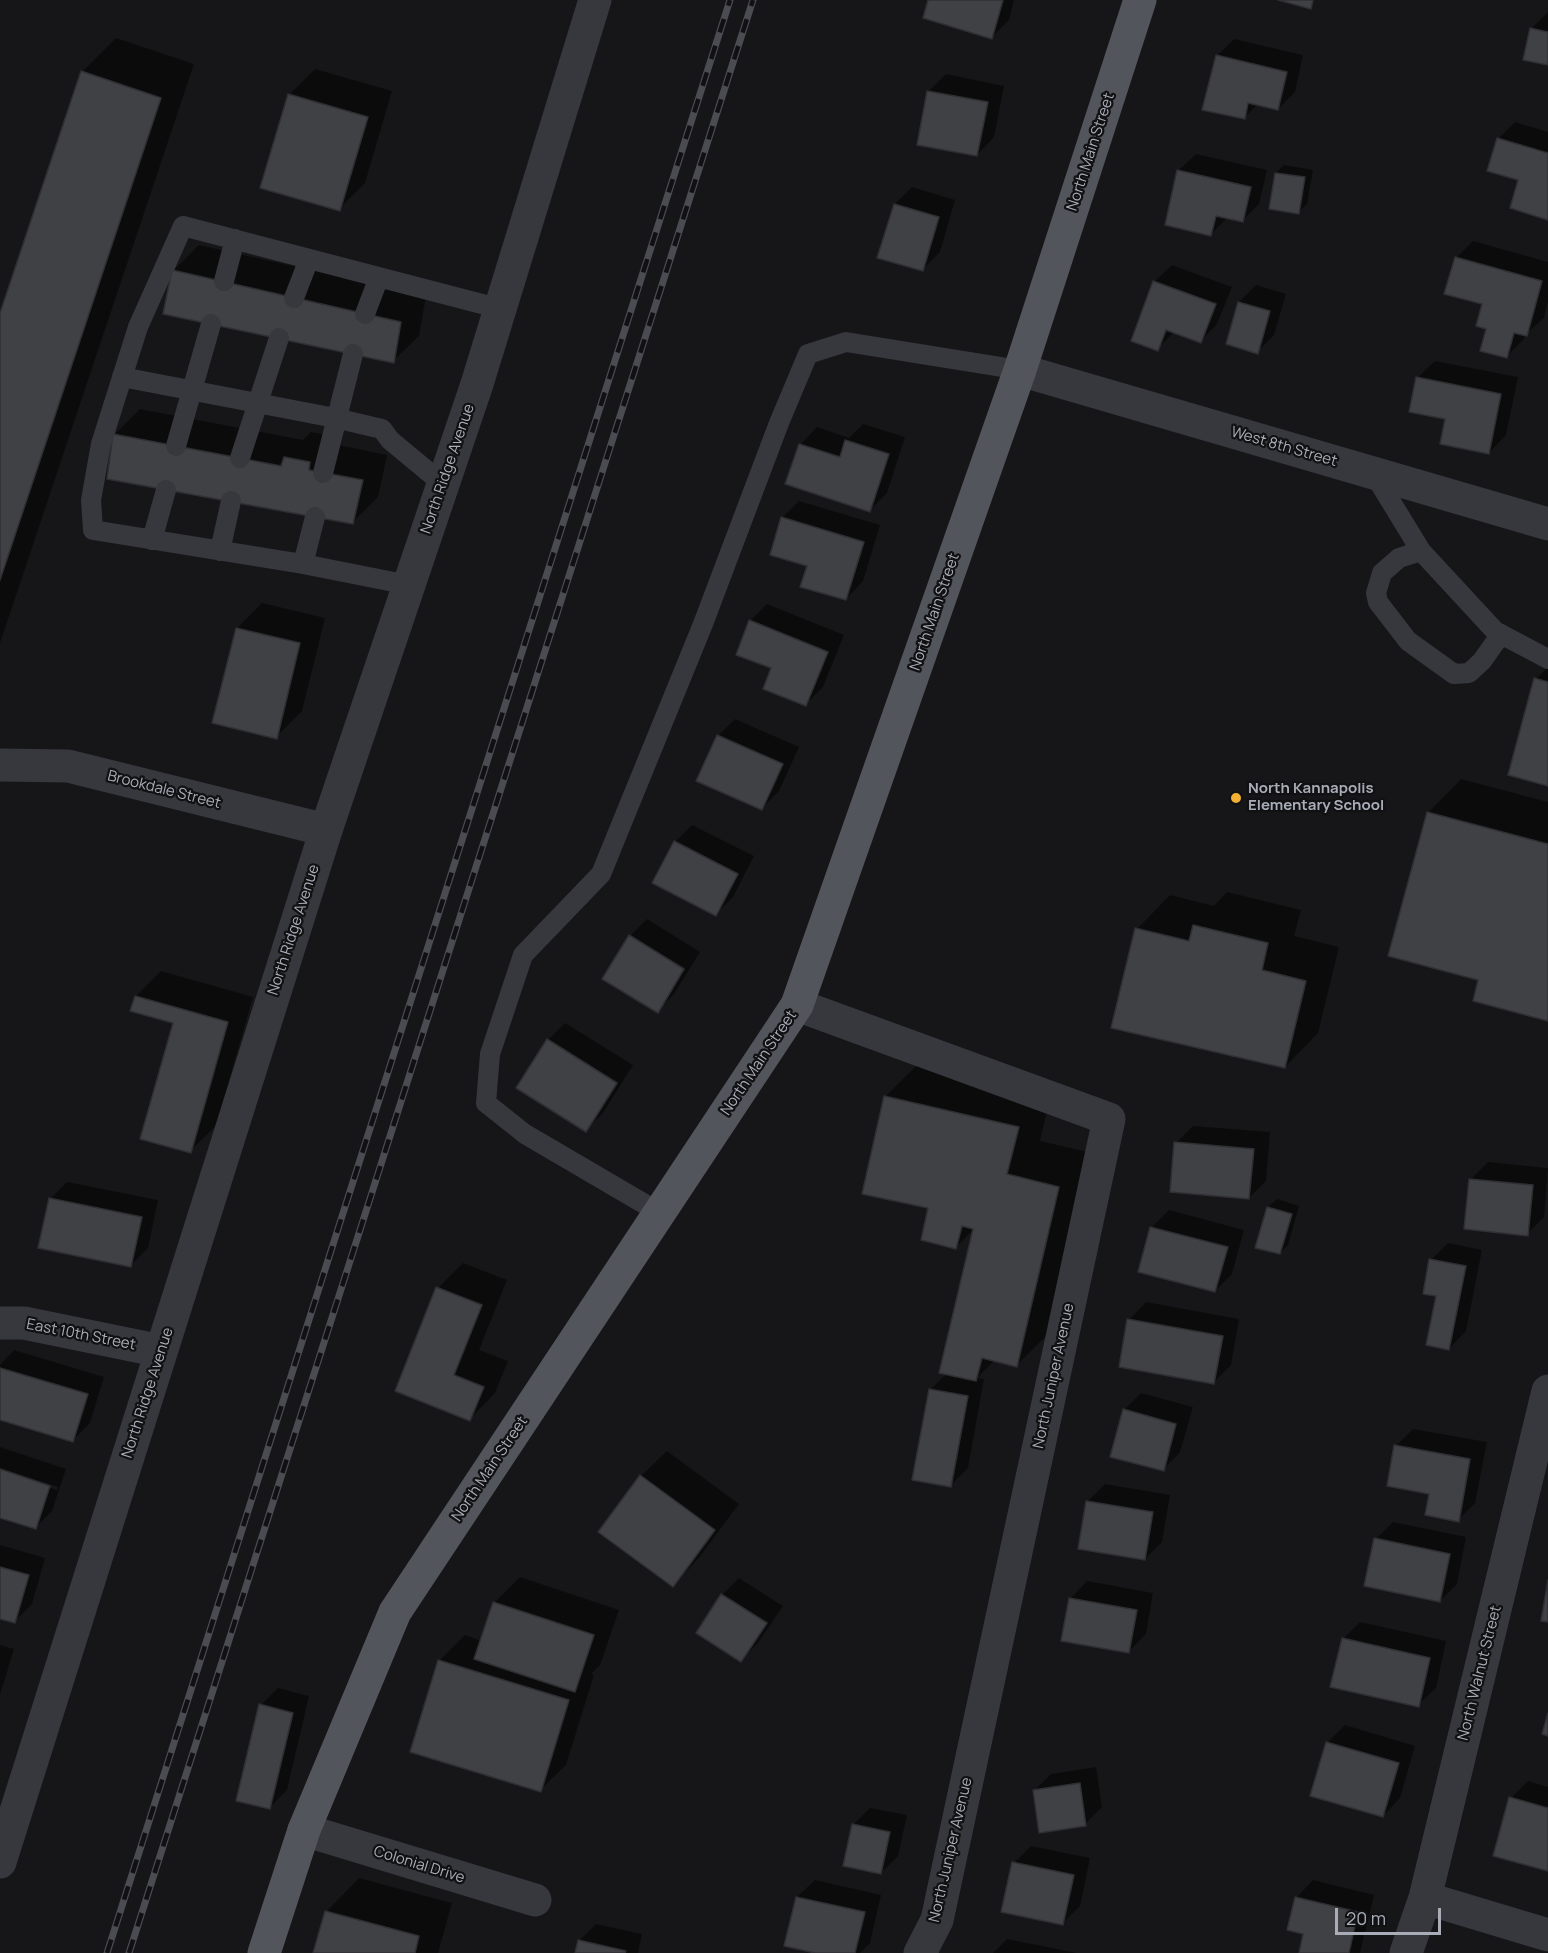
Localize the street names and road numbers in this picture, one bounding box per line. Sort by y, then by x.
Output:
street label: North Main Street [1063,91,1119,213]
street label: North Ridge Avenue [417,402,479,536]
street label: West 8th Street [1229,423,1339,471]
street label: North Main Street [906,551,964,673]
street label: Brookdale Street [106,767,222,813]
street label: North Ridge Avenue [264,862,324,998]
street label: North Main Street [717,1007,801,1119]
street label: North Juniper Avenue [1030,1302,1078,1450]
street label: East 10th Street [25,1316,137,1354]
street label: North Ridge Avenue [118,1325,178,1461]
street label: North Main Street [448,1413,532,1525]
street label: North Walnut Street [1455,1604,1505,1742]
street label: North Juniper Avenue [926,1776,976,1924]
street label: Colonial Drive [371,1843,467,1887]

